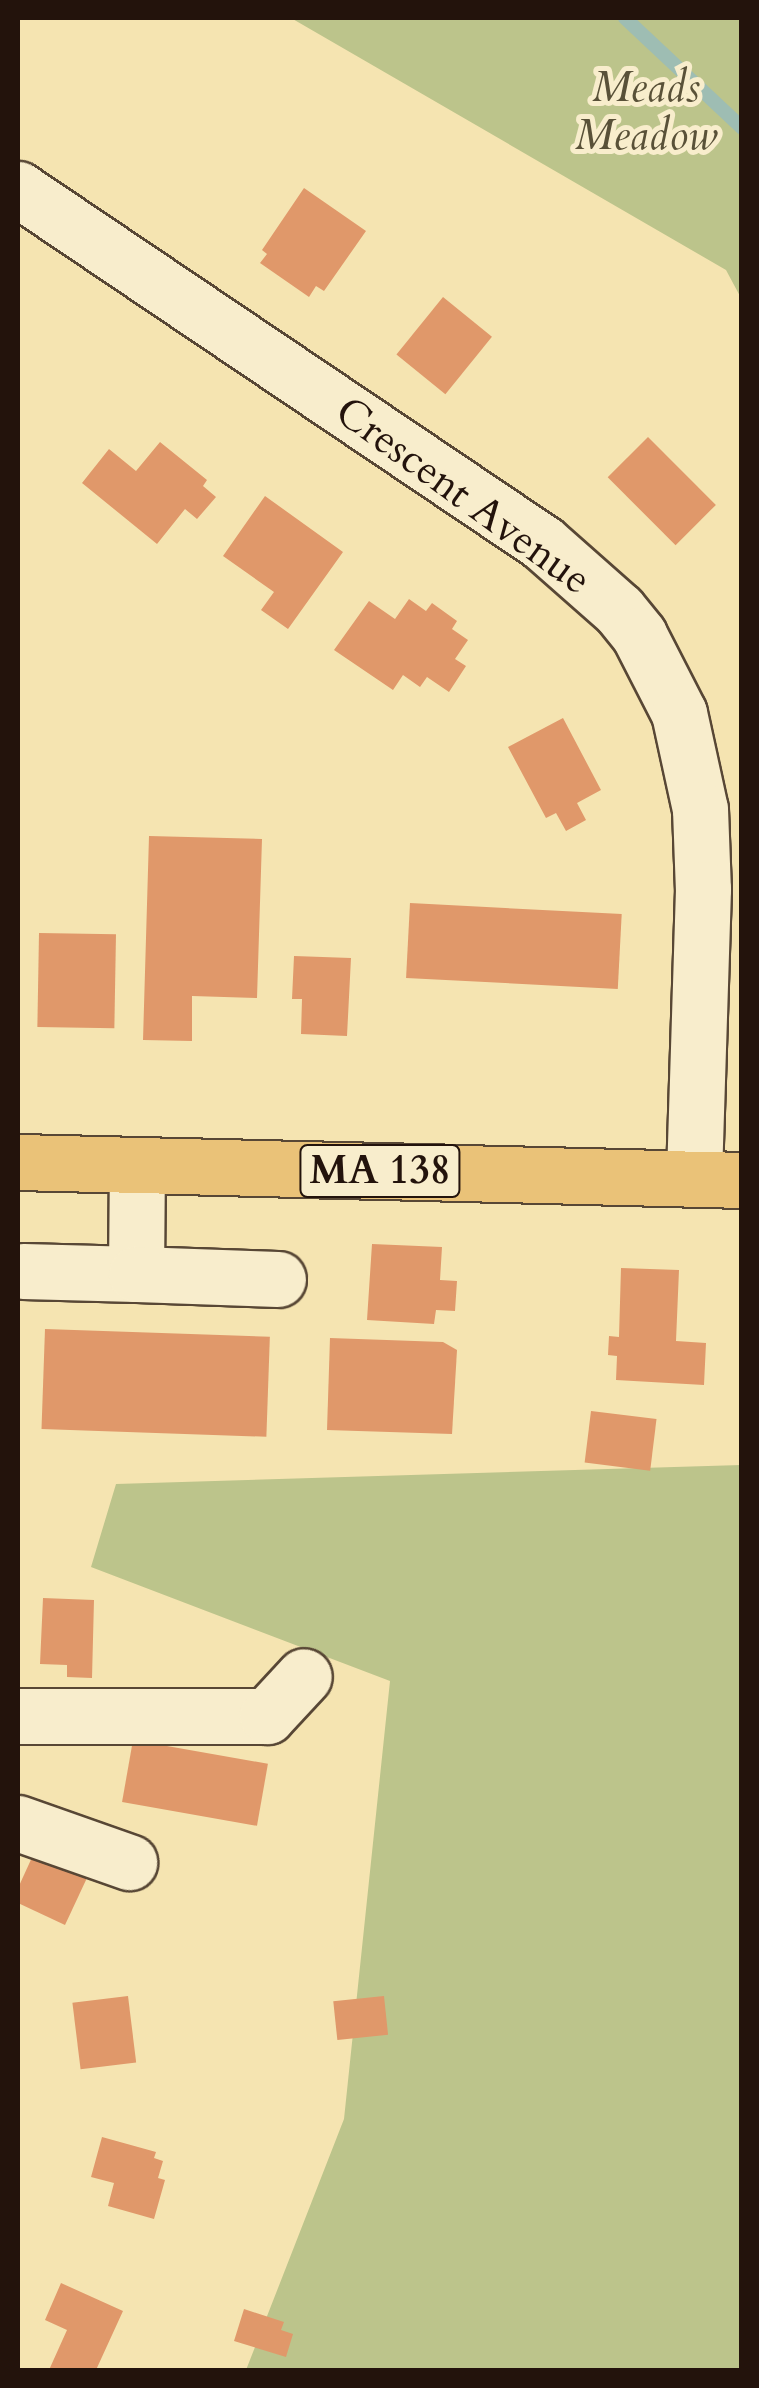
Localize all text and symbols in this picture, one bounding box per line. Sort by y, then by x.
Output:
park label: Meads Meadow [575,63,717,162]
street label: Crescent Avenue [325,386,601,606]
road number: MA 138 [298,1136,462,1206]

